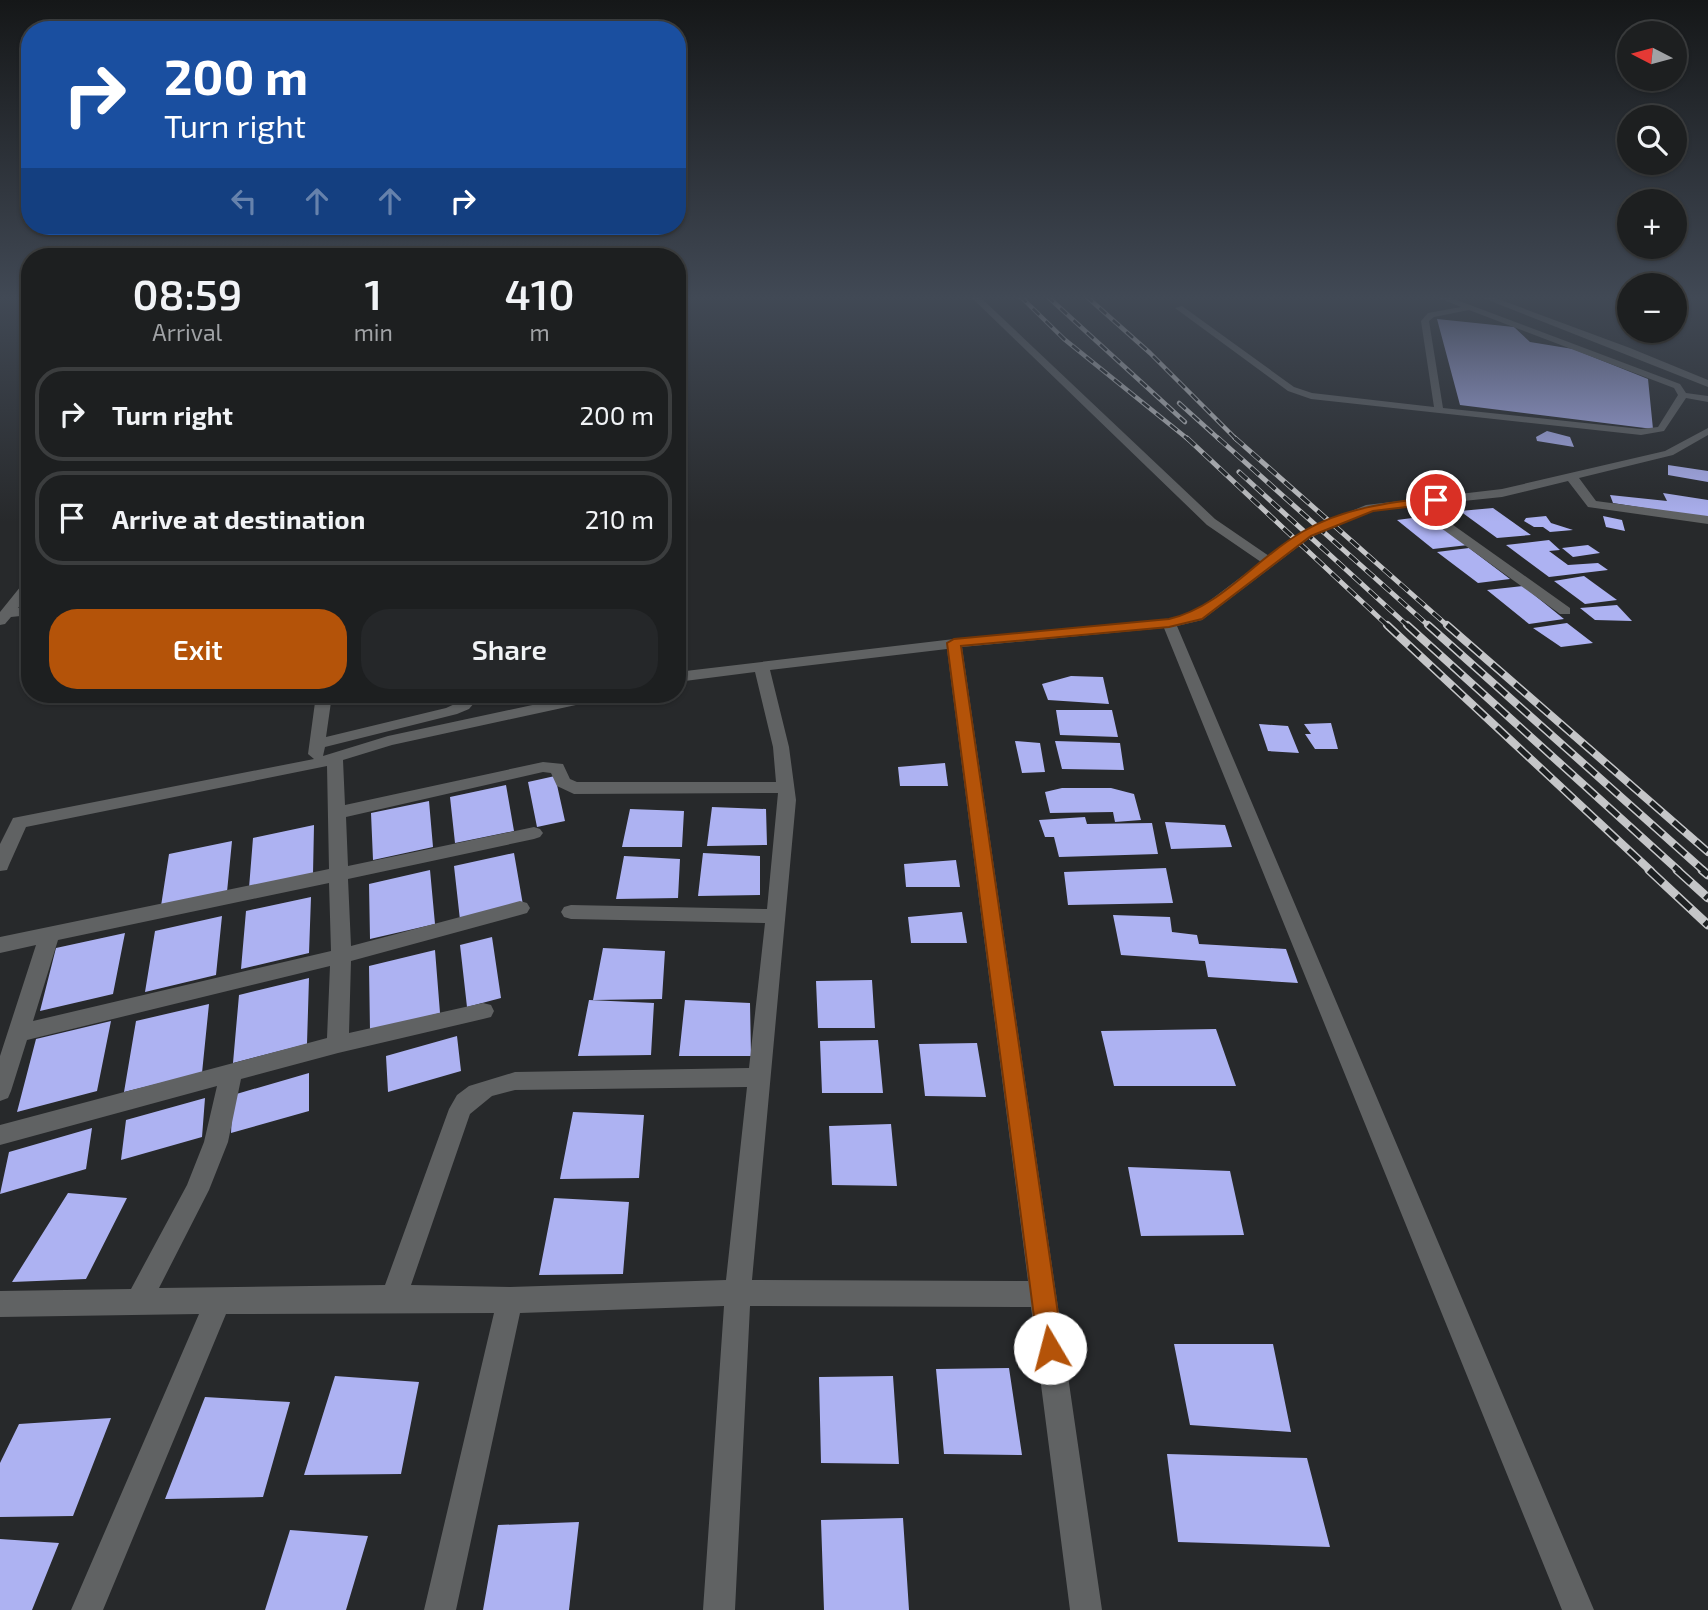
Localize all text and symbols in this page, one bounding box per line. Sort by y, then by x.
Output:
north arrow [1617,21,1687,91]
map controls [1617,21,1687,343]
text: 200 m [164,46,308,105]
icon: right [49,49,140,140]
button: search [1617,105,1687,175]
text: Turn right [164,106,306,144]
icon: left [225,182,263,220]
icon: ahead [298,182,336,220]
icon: ahead [371,182,409,220]
icon: right [444,182,482,220]
button: + [1617,189,1687,259]
text: 08:59 [133,268,242,318]
text: 1 [365,268,382,318]
text: 410 [504,268,574,318]
button: − [1617,273,1687,343]
text: Arrival [152,318,222,346]
text: min [354,318,393,346]
text: m [529,318,550,346]
icon: right [53,395,91,433]
text: Turn right [112,399,233,430]
text: 200 m [579,399,654,430]
pin [1406,470,1466,530]
icon: arrive [1417,481,1455,519]
icon: arrive [53,499,91,537]
text: Arrive at destination [112,503,365,534]
text: 210 m [585,503,654,534]
button: Exit [49,609,347,689]
button: Share [361,609,658,689]
position arrow [1013,1311,1087,1385]

